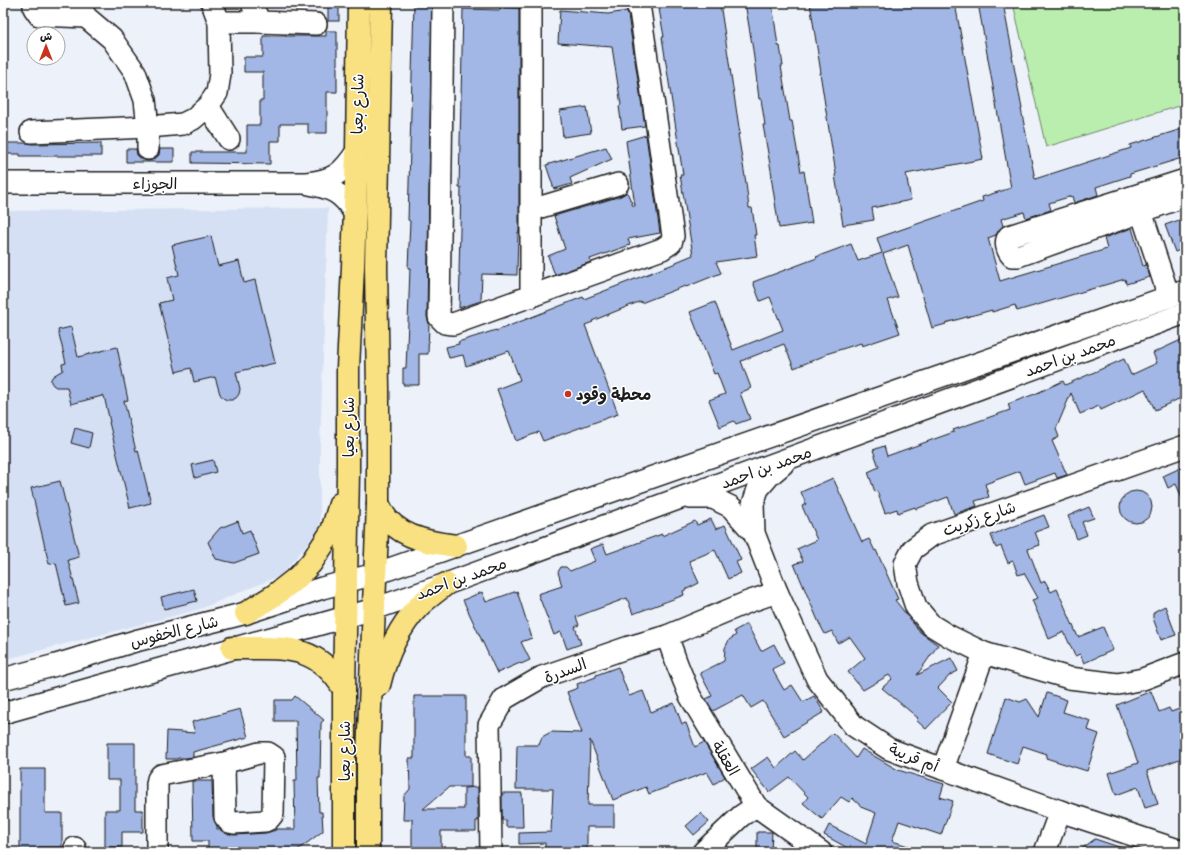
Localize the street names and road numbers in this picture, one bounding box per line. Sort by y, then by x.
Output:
street label: شارع بعيا [346,73,372,135]
street label: الجوزاء [133,173,177,197]
street label: محمد بن احمد [1022,329,1120,384]
street label: شارع بعيا [338,397,362,457]
street label: محمد بن احمد [718,441,816,496]
street label: شارع زكريت [940,496,1020,544]
street label: محمد بن احمد [413,552,511,607]
street label: شارع الخفوس [128,610,221,655]
street label: السدرة [541,653,590,691]
street label: شارع بعيا [334,721,358,781]
street label: العقلة [704,737,744,781]
street label: أم قريبة [885,738,942,780]

